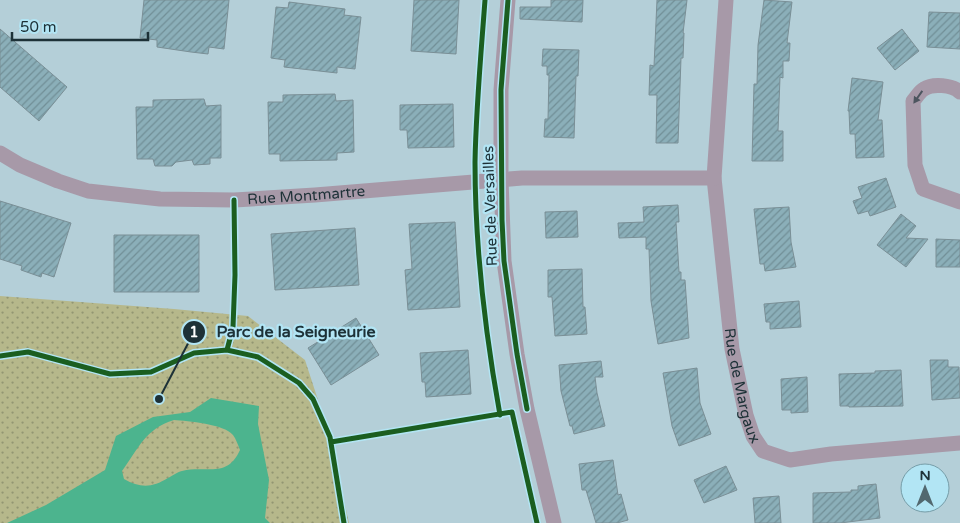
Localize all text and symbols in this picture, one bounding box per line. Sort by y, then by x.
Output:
scale bar [12,10,149,42]
text: 50 m [20,18,57,36]
one-way arrow [913,90,923,104]
street label: Rue de Versailles [479,146,501,266]
street label: Rue Montmartre [247,182,366,208]
callout: Parc de la Seigneurie [182,316,386,347]
text: Parc de la Seigneurie [216,322,376,342]
text: 1 [189,323,199,341]
street label: Rue de Margaux [721,327,764,447]
north arrow [900,463,950,513]
text: N [919,467,931,484]

